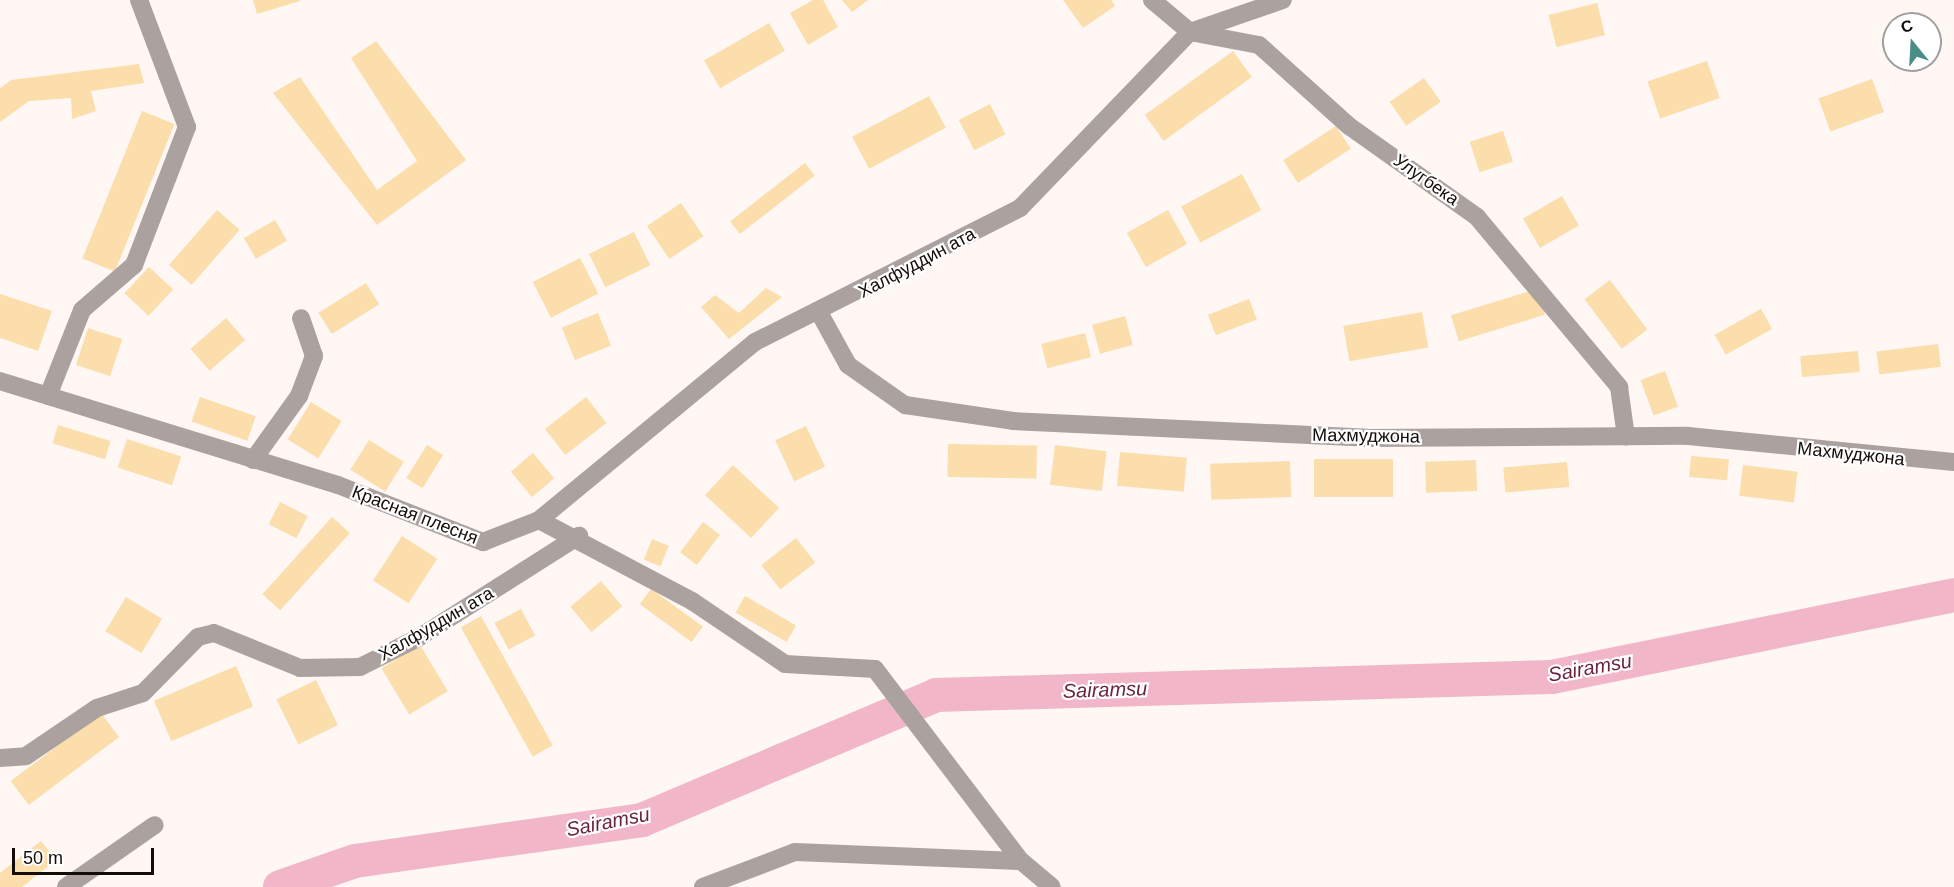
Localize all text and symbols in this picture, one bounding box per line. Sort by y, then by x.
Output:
north arrow [1882,12,1942,72]
text: С [1899,16,1915,36]
street label: Улугбека [1389,150,1463,210]
street label: Халфуддин ата [855,223,979,303]
street label: Махмуджона [1312,424,1420,448]
street label: Махмуджона [1796,438,1906,470]
street label: Красная плесня [349,481,481,549]
street label: Халфуддин ата [375,582,497,666]
water label: Sairamsu [1546,649,1634,687]
water label: Sairamsu [1062,677,1148,703]
water label: Sairamsu [564,802,652,842]
scale bar [15,836,158,874]
text: 50 m [23,848,63,868]

